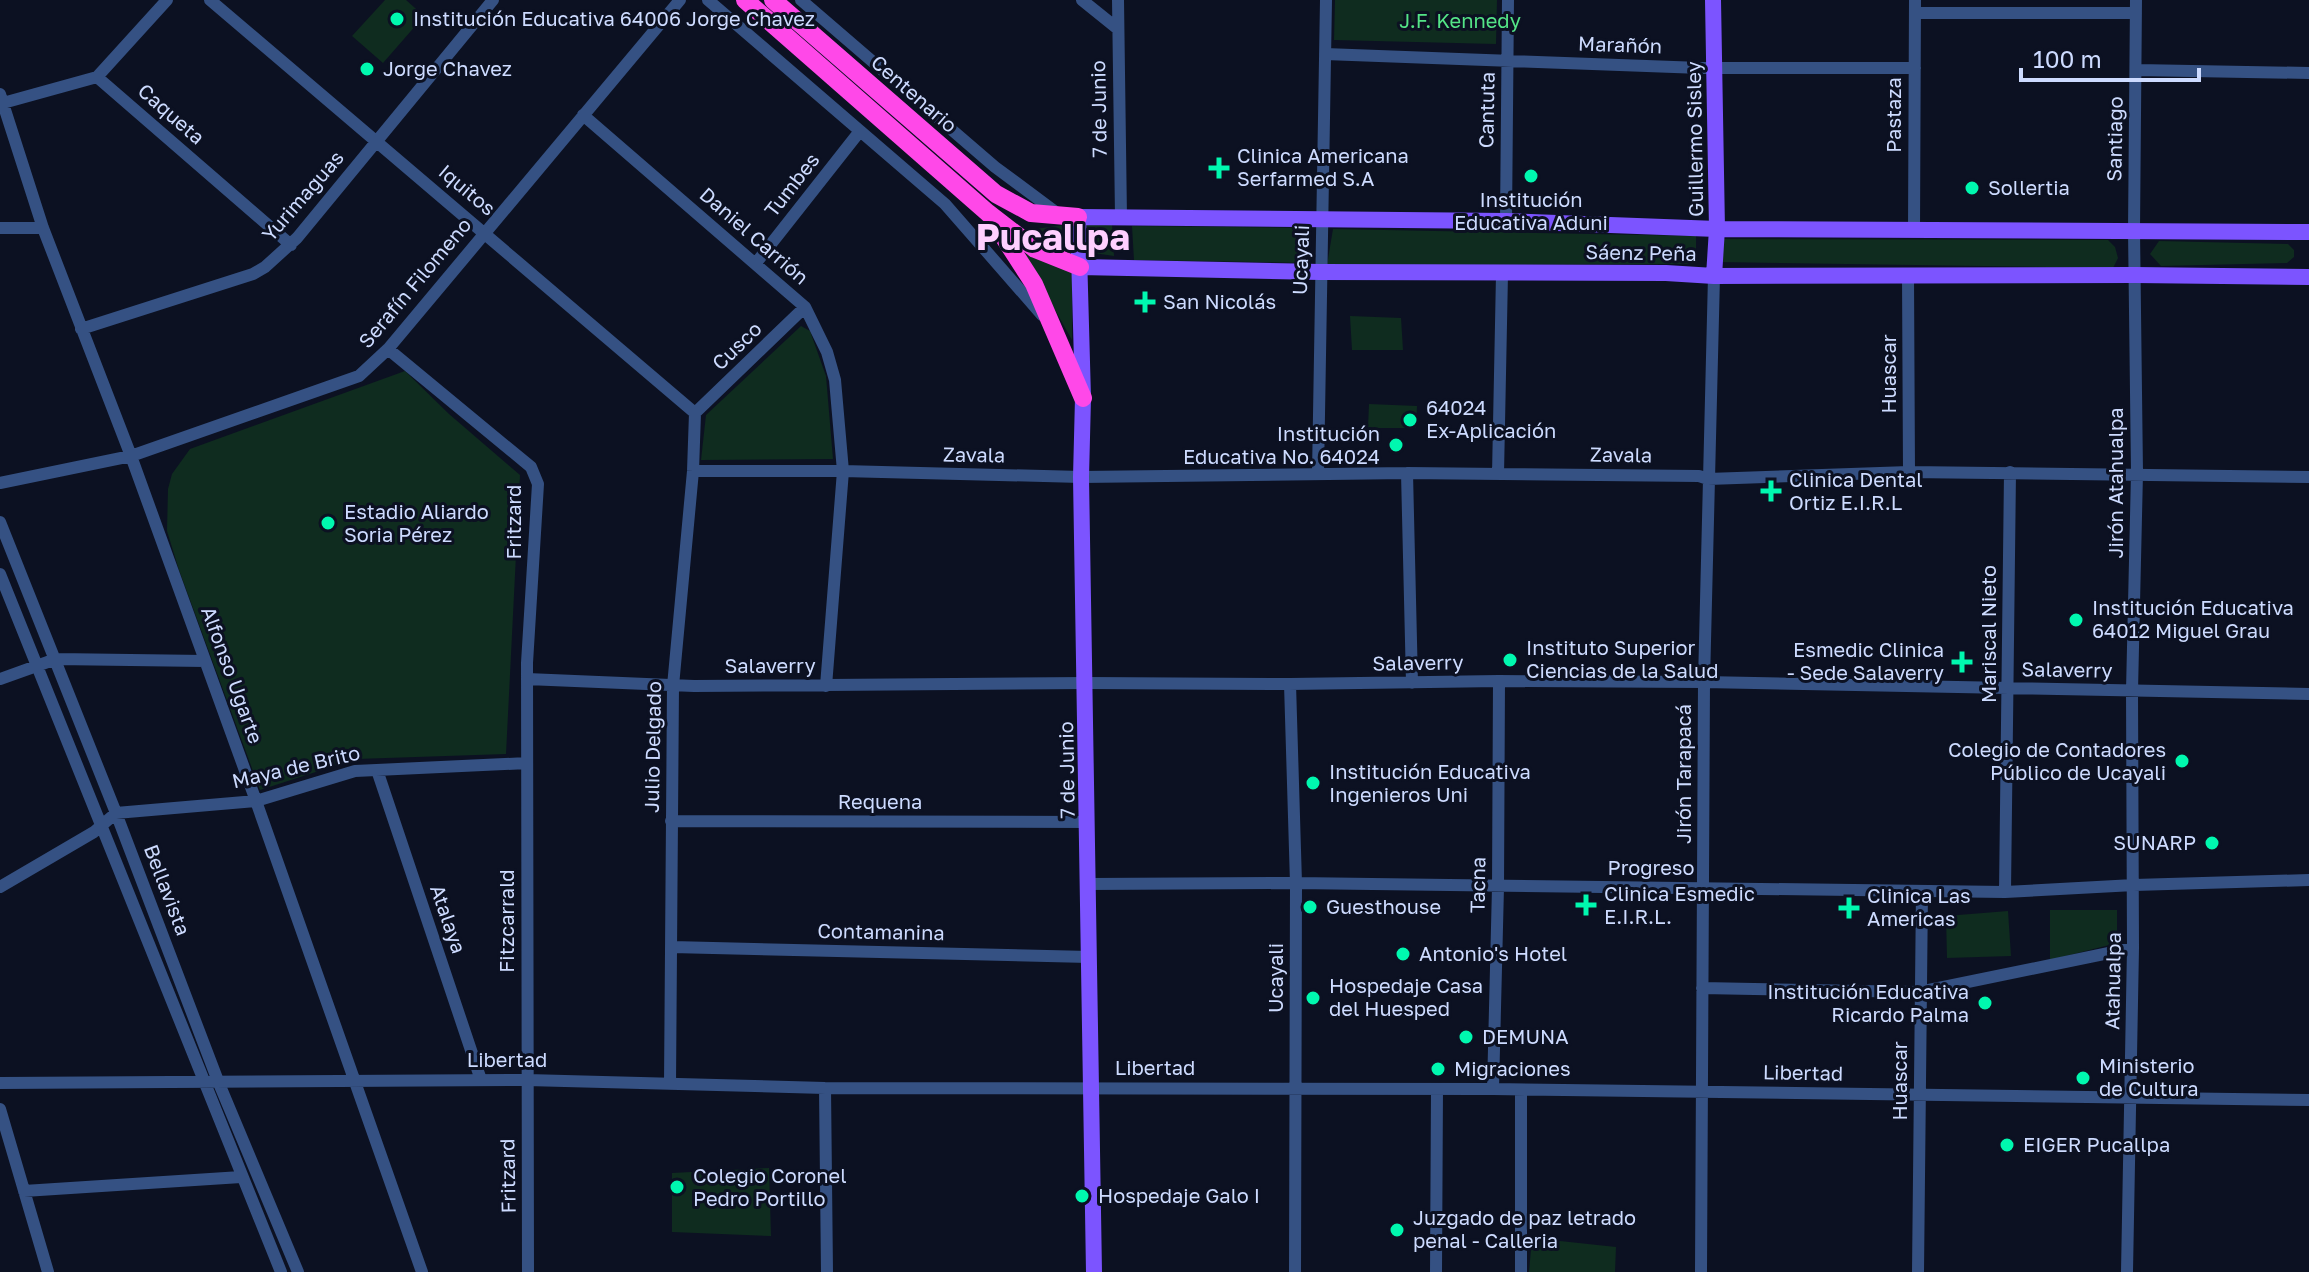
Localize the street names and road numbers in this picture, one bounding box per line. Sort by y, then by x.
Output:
street label: Marañón [1578,31,1662,57]
street label: Centenario [867,50,962,137]
street label: 7 de Junio [1085,60,1111,158]
street label: Guillermo Sisley [1681,61,1707,217]
street label: Cantuta [1473,72,1499,148]
street label: Pastaza [1881,77,1905,153]
street label: Caqueta [134,78,210,149]
street label: Santiago [2101,96,2127,182]
street label: Yurimaguas [256,145,348,246]
street label: Tumbes [759,147,824,221]
street label: Iquitos [434,159,501,220]
street label: Daniel Carrión [695,182,814,289]
street label: Serafín Filomeno [353,212,476,352]
street label: Ucayali [1287,225,1313,295]
street label: Sáenz Peña [1585,239,1697,265]
street label: Cusco [707,316,766,374]
street label: Huascar [1876,334,1900,414]
street label: Jirón Atahualpa [2103,408,2127,558]
street label: Zavala [943,441,1005,467]
street label: Zavala [1590,441,1652,467]
street label: Fritzard [501,485,525,559]
street label: Mariscal Nieto [1976,565,2000,703]
street label: Alfonso Ugarte [197,603,269,746]
street label: Salaverry [1372,649,1464,675]
street label: Salaverry [724,653,816,677]
street label: Salaverry [2021,656,2113,682]
street label: Julio Delgado [639,681,665,813]
street label: Jirón Tarapacá [1671,704,1695,844]
street label: 7 de Junio [1053,721,1079,819]
street label: Maya de Brito [230,740,362,792]
street label: Requena [838,789,922,813]
street label: Bellavista [140,841,196,938]
street label: Progreso [1608,855,1694,879]
street label: Tacna [1465,857,1489,913]
street label: Fitzcarrald [494,869,518,973]
street label: Atalaya [426,881,472,956]
street label: Contamanina [817,918,945,944]
street label: Atahualpa [2099,932,2125,1030]
street label: Ucayali [1263,943,1287,1013]
street label: Huascar [1887,1041,1911,1121]
street label: Libertad [467,1047,547,1071]
street label: Libertad [1115,1055,1195,1079]
street label: Libertad [1763,1059,1843,1085]
street label: Fritzard [494,1138,520,1214]

